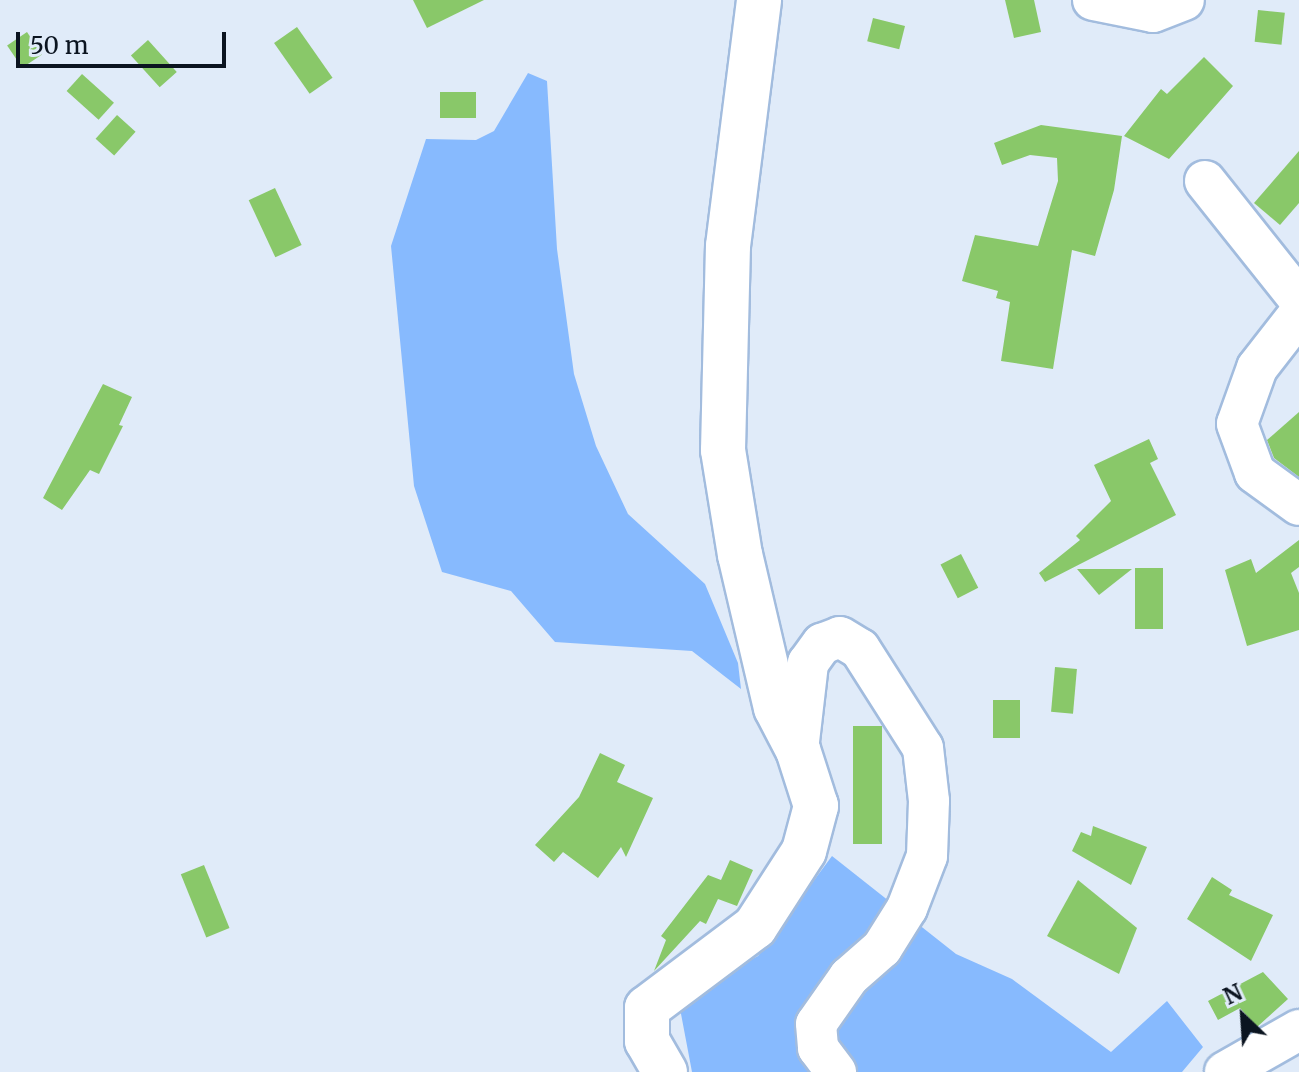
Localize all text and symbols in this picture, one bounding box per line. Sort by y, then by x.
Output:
scale bar [20,16,230,66]
text: 50 m [30,30,89,61]
north arrow [1203,976,1283,1056]
text: N [1219,978,1247,1011]

